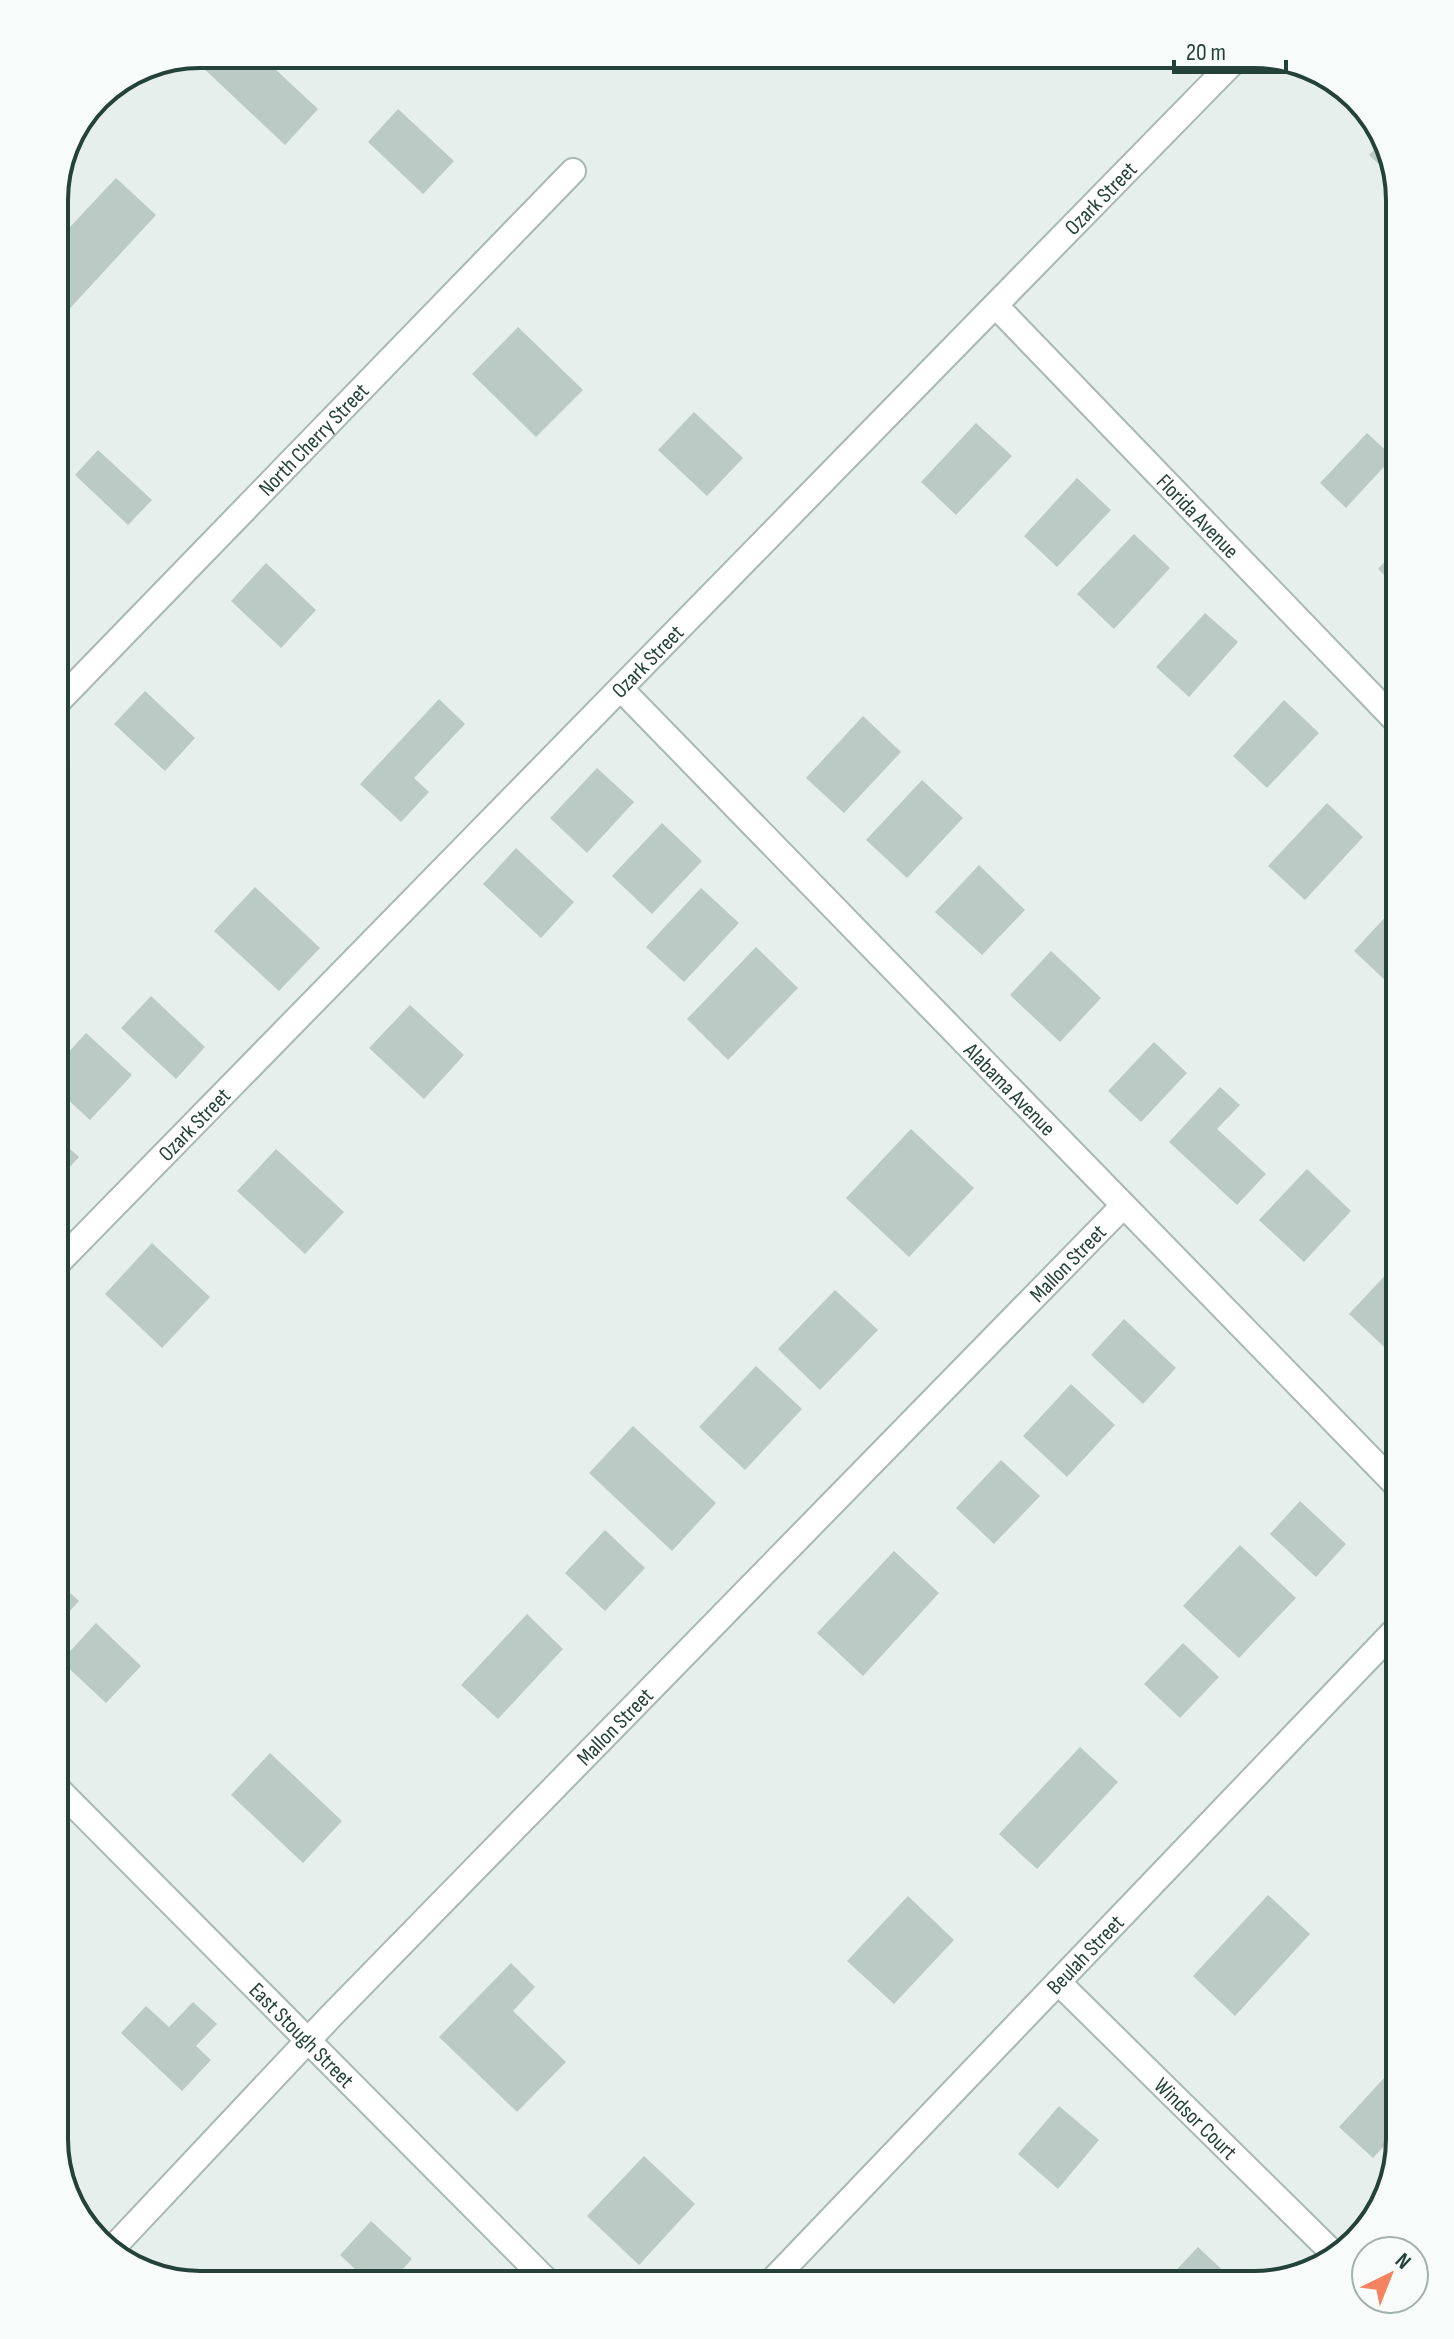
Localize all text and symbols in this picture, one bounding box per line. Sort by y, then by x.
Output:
scale bar [1174,24,1286,74]
text: 20 m [1186,38,1226,67]
street label: Ozark Street [1060,156,1143,241]
street label: North Cherry Street [253,378,375,502]
street label: Florida Avenue [1150,469,1244,565]
street label: Ozark Street [606,619,690,704]
street label: Alabama Avenue [957,1037,1061,1142]
street label: Ozark Street [153,1083,237,1167]
street label: Mallon Street [1025,1219,1113,1308]
street label: Mallon Street [571,1682,660,1772]
street label: Beulah Street [1042,1910,1130,2001]
street label: East Stough Street [243,1977,359,2094]
street label: Windsor Court [1148,2072,1243,2166]
north arrow [1350,2235,1430,2315]
text: N [1389,2248,1416,2275]

